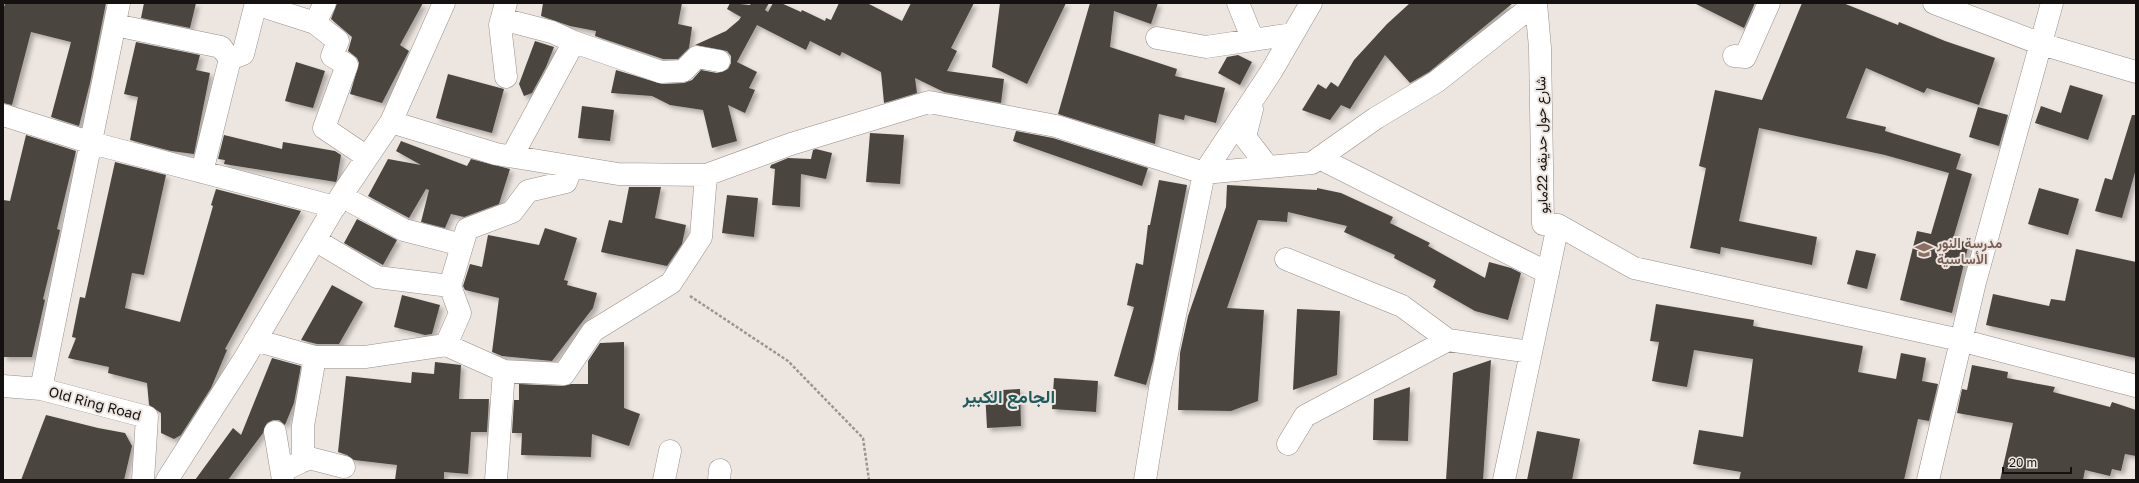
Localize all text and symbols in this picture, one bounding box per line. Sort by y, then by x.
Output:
street label: شارع حول حديقه 22مايو [1531,76,1554,214]
place label: مدرسة النور الأساسية [1936,234,2003,268]
school or university icon: مدرسة النور الأساسية [1914,240,1934,260]
street label: Old Ring Road [47,382,143,424]
district label: الجامع الكبير [962,385,1055,409]
scale bar [2003,449,2071,475]
text: 20 m [2009,455,2037,470]

